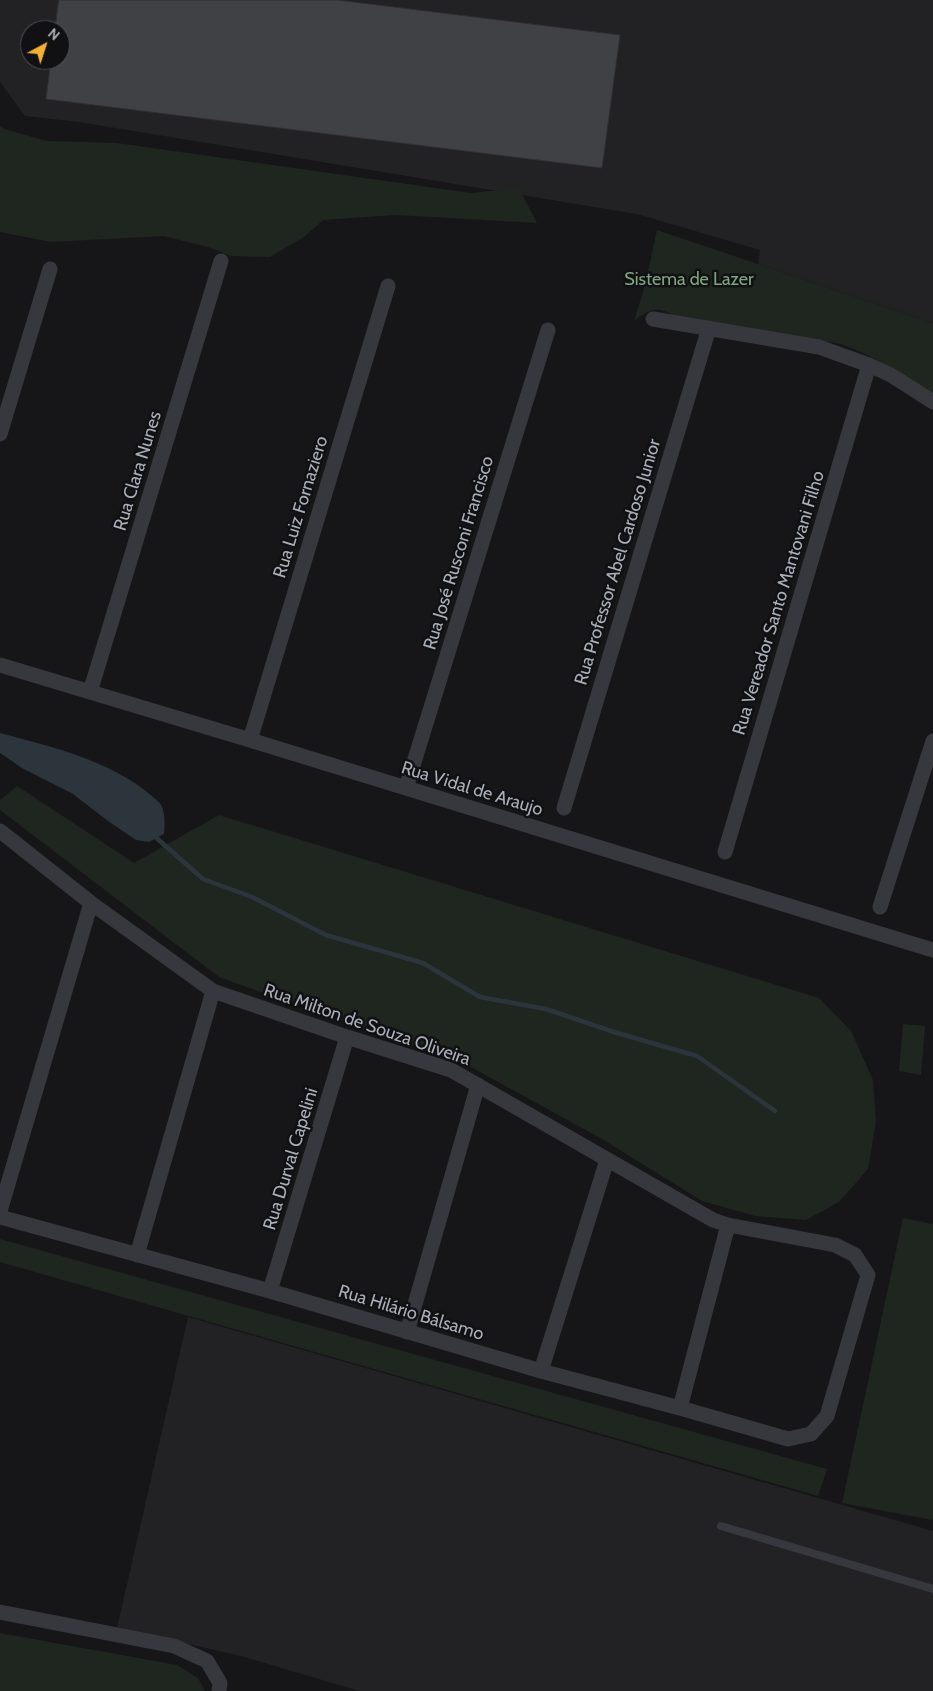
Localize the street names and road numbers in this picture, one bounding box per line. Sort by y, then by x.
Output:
street label: Rua Clara Nunes [110,409,166,533]
street label: Rua Luiz Fornaziero [269,433,333,581]
street label: Rua Professor Abel Cardoso Junior [570,436,666,688]
street label: Rua José Rusconi Francisco [419,454,499,652]
street label: Rua Vereador Santo Mantovani Filho [728,468,830,738]
street label: Rua Vidal de Araujo [399,757,545,821]
street label: Rua Milton de Souza Oliveira [261,979,473,1071]
street label: Rua Durval Capelini [259,1085,323,1233]
street label: Rua Hilário Bálsamo [336,1281,486,1345]

